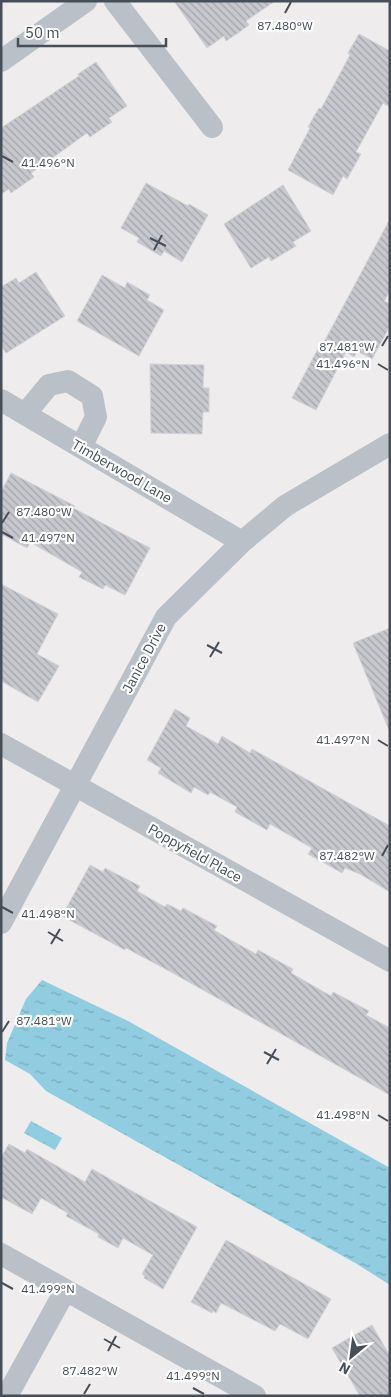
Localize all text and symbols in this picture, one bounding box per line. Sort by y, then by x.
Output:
scale bar [18,15,165,47]
text: 87.480°W [257,18,313,33]
text: 50 m [25,23,60,42]
text: 41.496°N [21,155,75,170]
text: 87.481°W [319,339,375,354]
text: 41.496°N [316,356,370,371]
street label: Timberwood Lane [69,435,176,507]
text: 87.480°W [16,504,72,519]
text: 41.497°N [21,530,75,545]
street label: Janice Drive [118,620,170,696]
text: 41.497°N [316,732,370,747]
street label: Poppyfield Place [145,820,245,886]
text: 87.482°W [319,848,375,863]
text: 41.498°N [21,906,75,921]
text: 87.481°W [16,1013,72,1028]
text: 41.498°N [316,1107,370,1122]
text: 41.499°N [21,1281,75,1296]
north arrow [326,1332,376,1382]
text: N [336,1358,353,1379]
text: 87.482°W [62,1363,118,1378]
text: 41.499°N [166,1368,220,1383]

